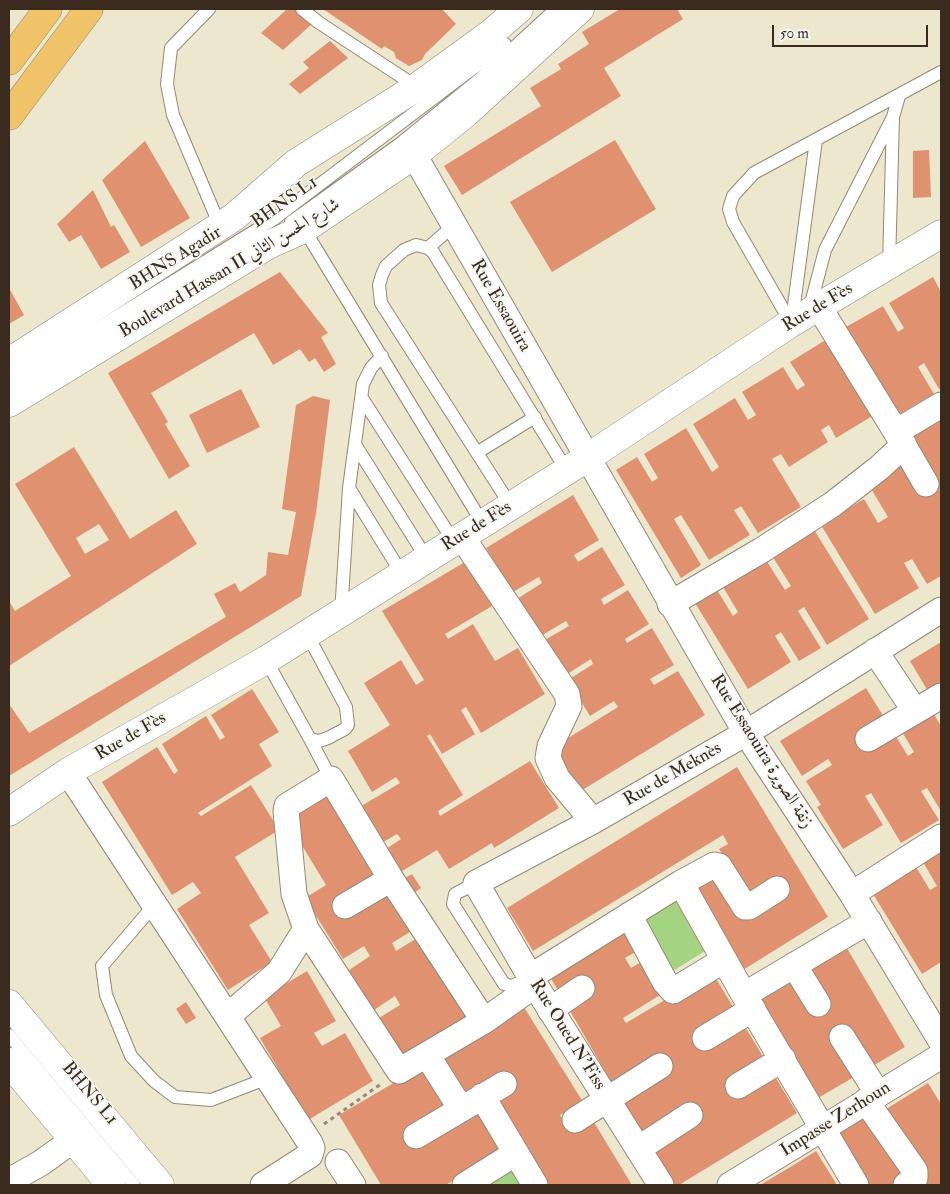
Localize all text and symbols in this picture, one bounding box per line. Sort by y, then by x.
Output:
scale bar [775,15,931,47]
text: 50 m [780,24,809,43]
street label: BHNS L1 [248,172,322,234]
street label: Boulevard Hassan II شارع الحسن الثاني [116,194,344,344]
street label: BHNS Agadir [126,222,226,296]
street label: Rue Essaouira [465,256,535,356]
street label: Rue de Fès [779,279,857,337]
street label: Rue de Fès [438,497,516,557]
street label: Rue Essaouira زنقة الصويرة [705,671,817,833]
street label: Rue de Fès [92,708,170,766]
street label: Rue de Meknès [620,738,726,812]
street label: Rue Oued N'Fiss [524,976,610,1094]
street label: BHNS L1 [56,1058,122,1130]
street label: Impasse Zerhoun [777,1078,895,1162]

